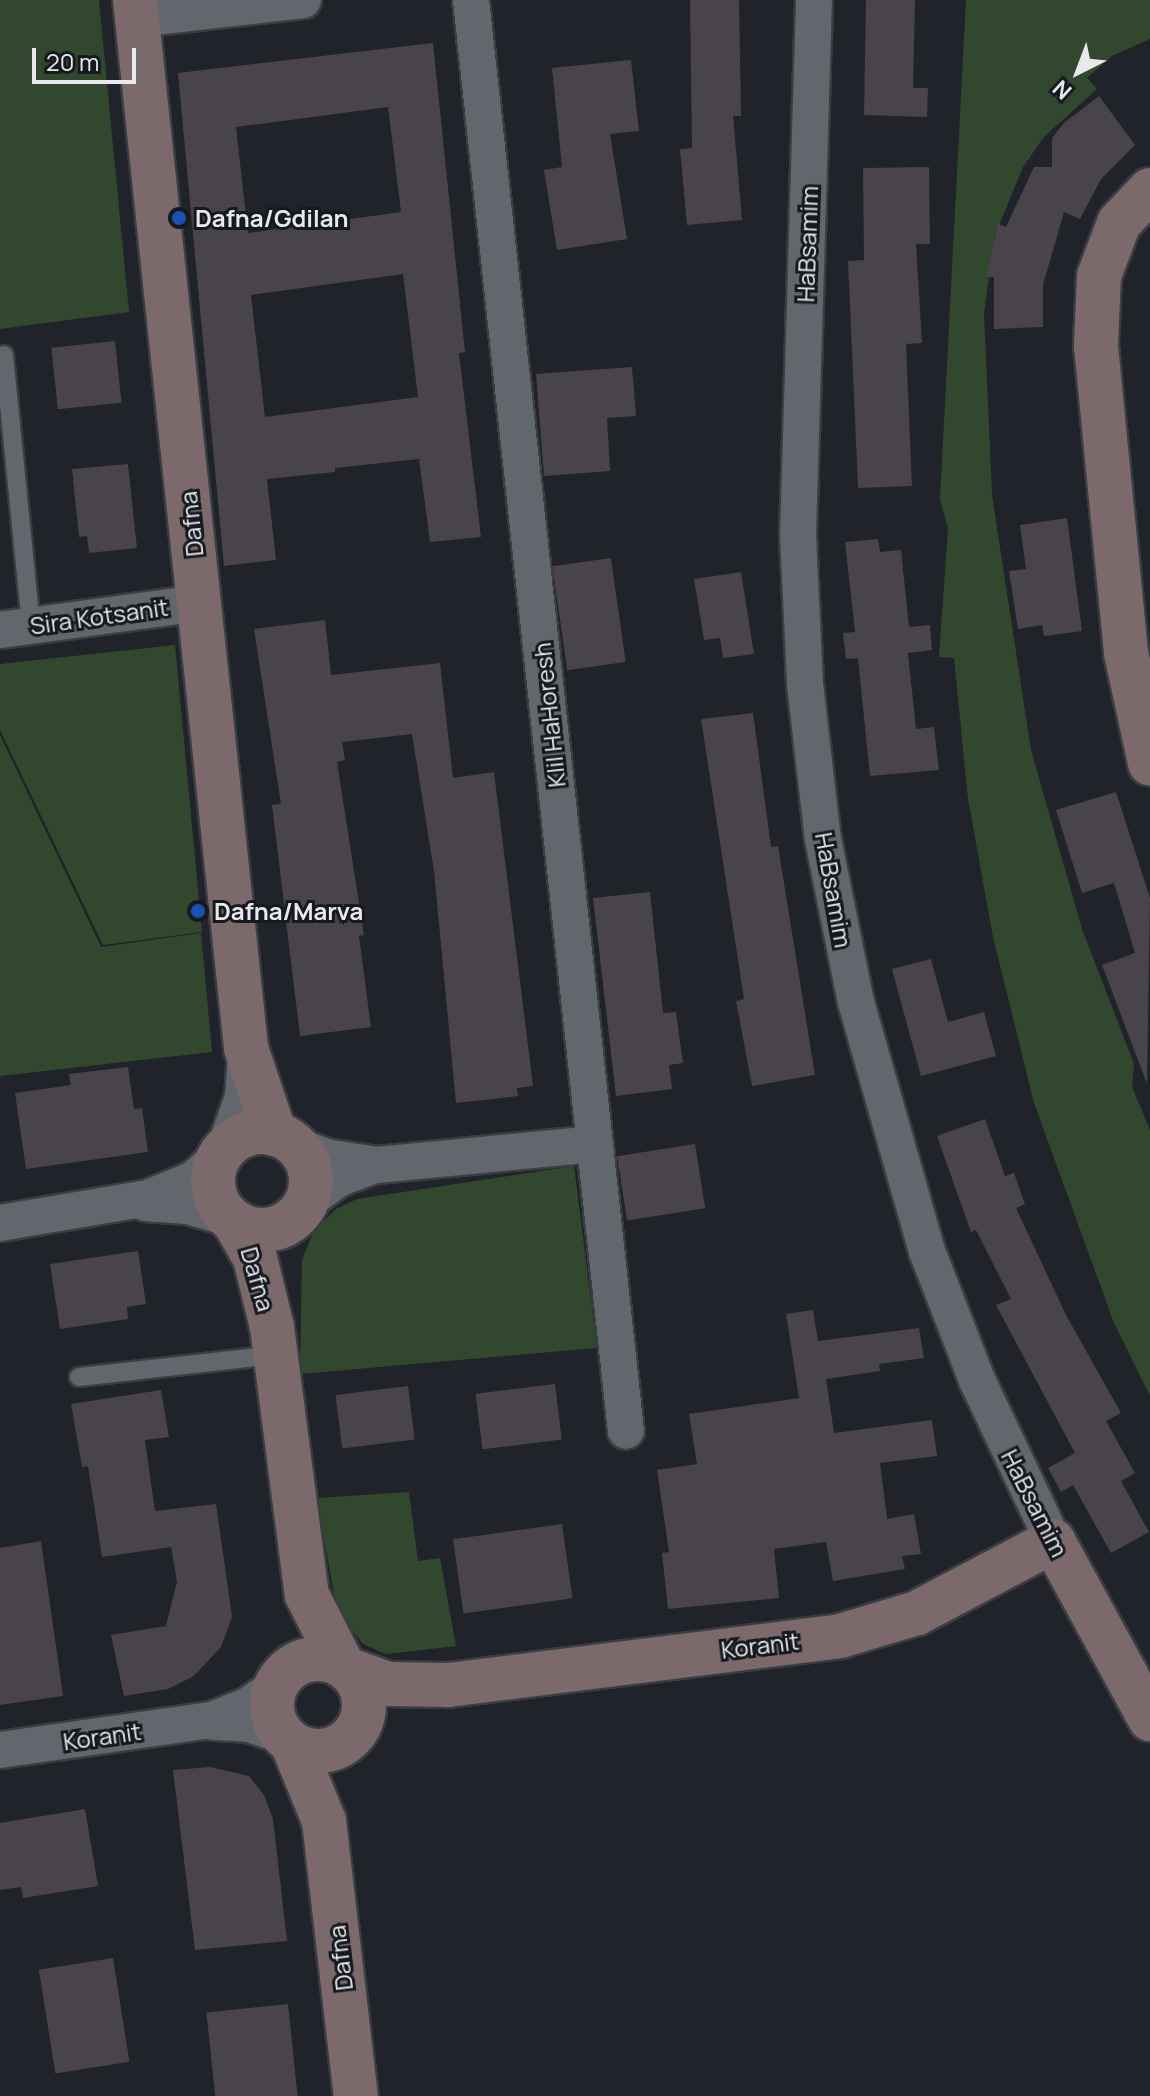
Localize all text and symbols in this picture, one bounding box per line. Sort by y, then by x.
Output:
scale bar [36,32,140,82]
north arrow [1038,32,1118,112]
text: 20 m [46,45,99,78]
text: N [1046,73,1078,106]
street label: HaBsamim [791,185,823,303]
place label: Dafna/Gdilan [195,204,349,232]
marker: Dafna/Gdilan [170,209,188,227]
street label: Dafna [173,490,209,558]
street label: Sira Kotsanit [28,592,170,640]
street label: Klil HaHoresh [527,641,571,789]
street label: HaBsamim [810,830,858,950]
place label: Dafna/Marva [214,897,363,925]
marker: Dafna/Marva [189,902,207,920]
street label: Dafna [235,1244,281,1314]
street label: HaBsamim [996,1444,1074,1562]
street label: Koranit [719,1626,801,1664]
street label: Koranit [61,1716,143,1756]
street label: Dafna [322,1924,358,1992]

